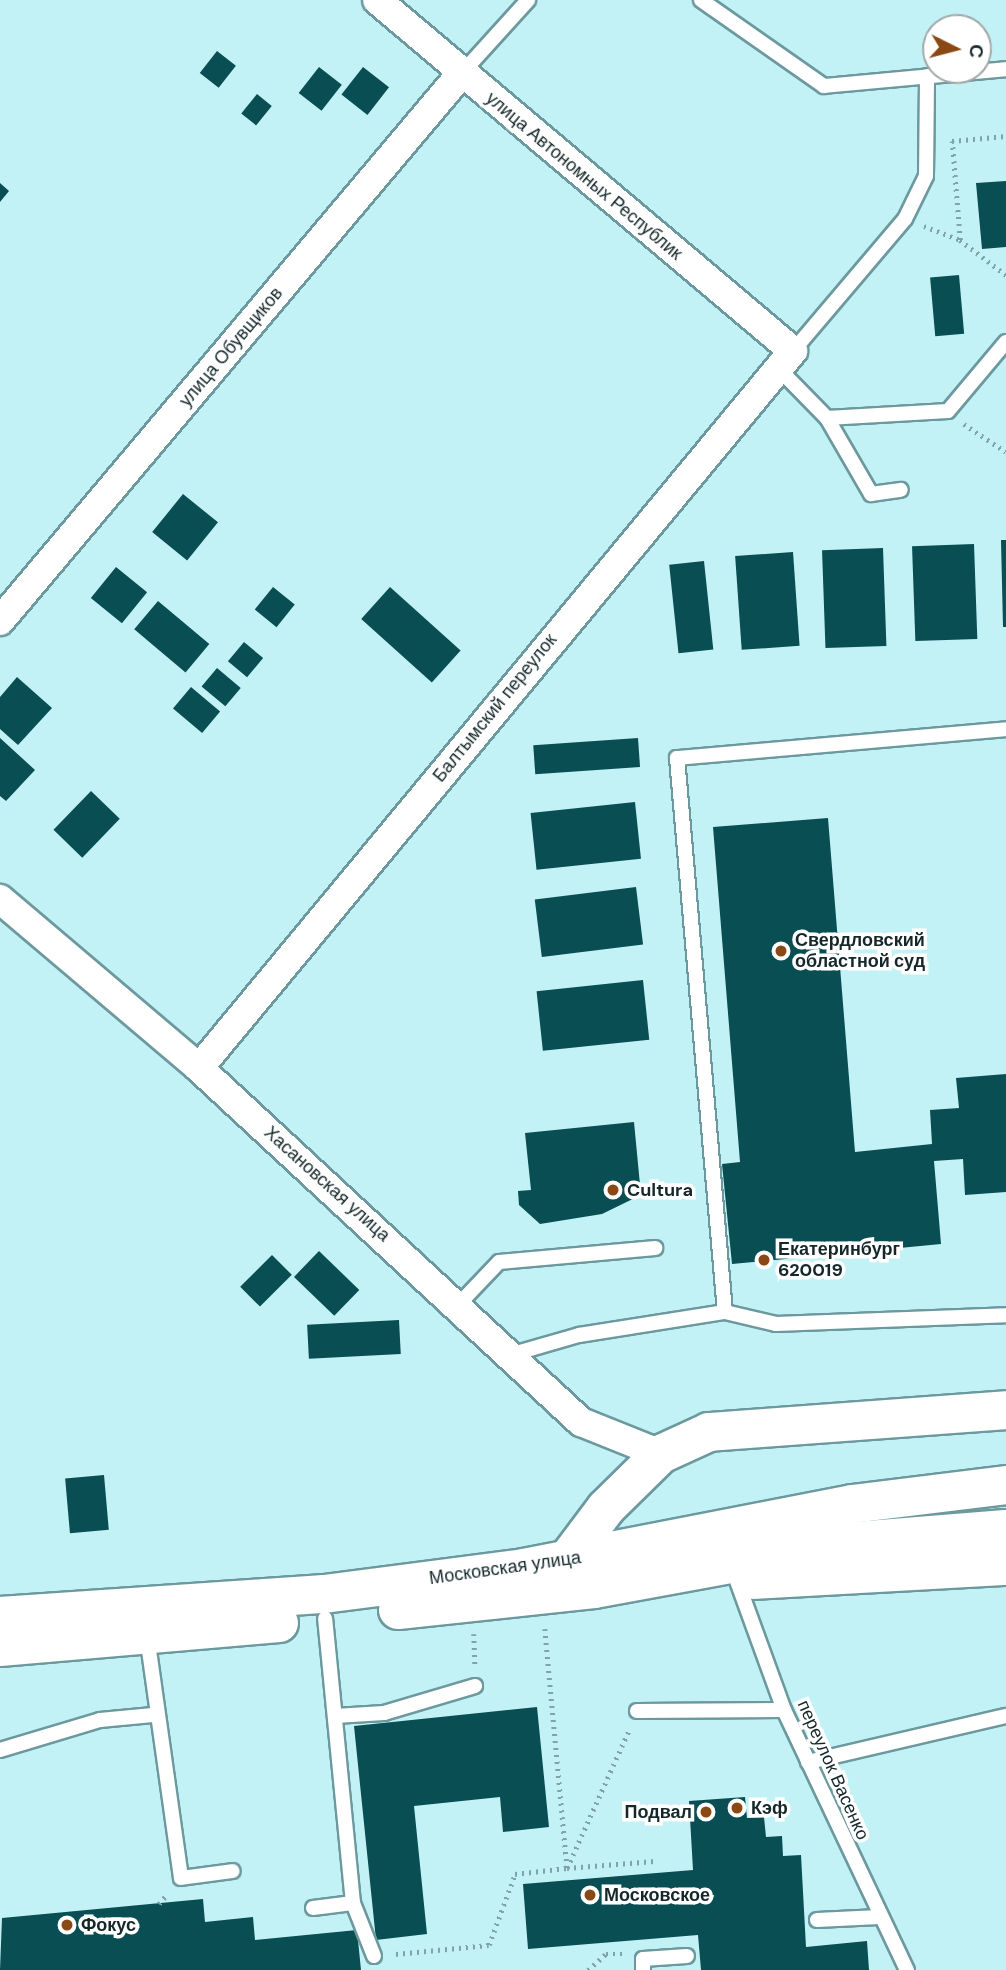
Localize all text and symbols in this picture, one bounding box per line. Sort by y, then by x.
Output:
north arrow [922,14,992,84]
text: С [963,43,990,59]
street label: улица Автономных Республик [481,88,687,264]
street label: улица Обувщиков [175,283,287,411]
street label: Балтымский переулок [429,630,561,786]
place label: Свердловский областной суд [795,930,925,972]
marker: Свердловский областной суд [773,943,789,959]
street label: Хасановская улица [260,1122,394,1246]
place label: Cultura [627,1179,693,1201]
marker: Cultura [605,1182,621,1198]
place label: Екатеринбург 620019 [778,1239,900,1282]
marker: Екатеринбург 620019 [756,1252,772,1268]
street label: Московская улица [428,1547,582,1589]
street label: переулок Васенко [793,1697,873,1843]
place label: Кэф [751,1797,788,1819]
marker: Кэф [729,1800,745,1816]
place label: Подвал [625,1801,692,1823]
marker: Подвал [698,1804,714,1820]
place label: Московское [604,1884,710,1906]
marker: Московское [582,1887,598,1903]
place label: Фокус [81,1914,136,1936]
marker: Фокус [59,1917,75,1933]

